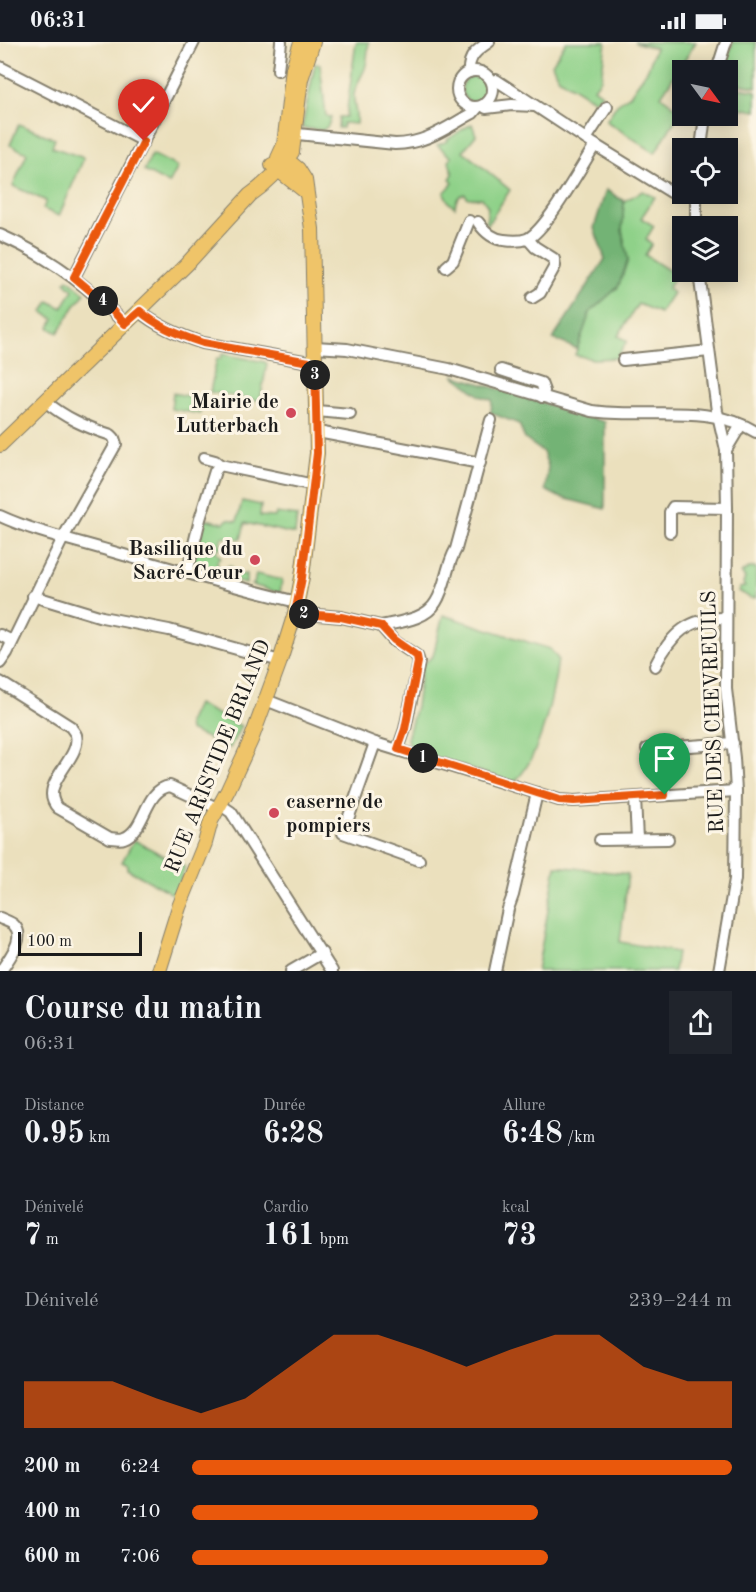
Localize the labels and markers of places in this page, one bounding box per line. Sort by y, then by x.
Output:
pin [118,79,169,141]
pin: 4 [88,286,118,316]
pin: 3 [300,360,330,390]
place label: Mairie de Lutterbach [176,392,279,437]
marker: Mairie de Lutterbach [284,406,298,420]
place label: Basilique du Sacré-Cœur [128,539,243,584]
marker: Basilique du Sacré-Cœur [248,553,262,567]
pin: 2 [289,599,319,629]
pin [639,733,690,795]
pin: 1 [408,743,438,773]
place label: caserne de pompiers [286,792,383,837]
marker: caserne de pompiers [267,806,281,820]

